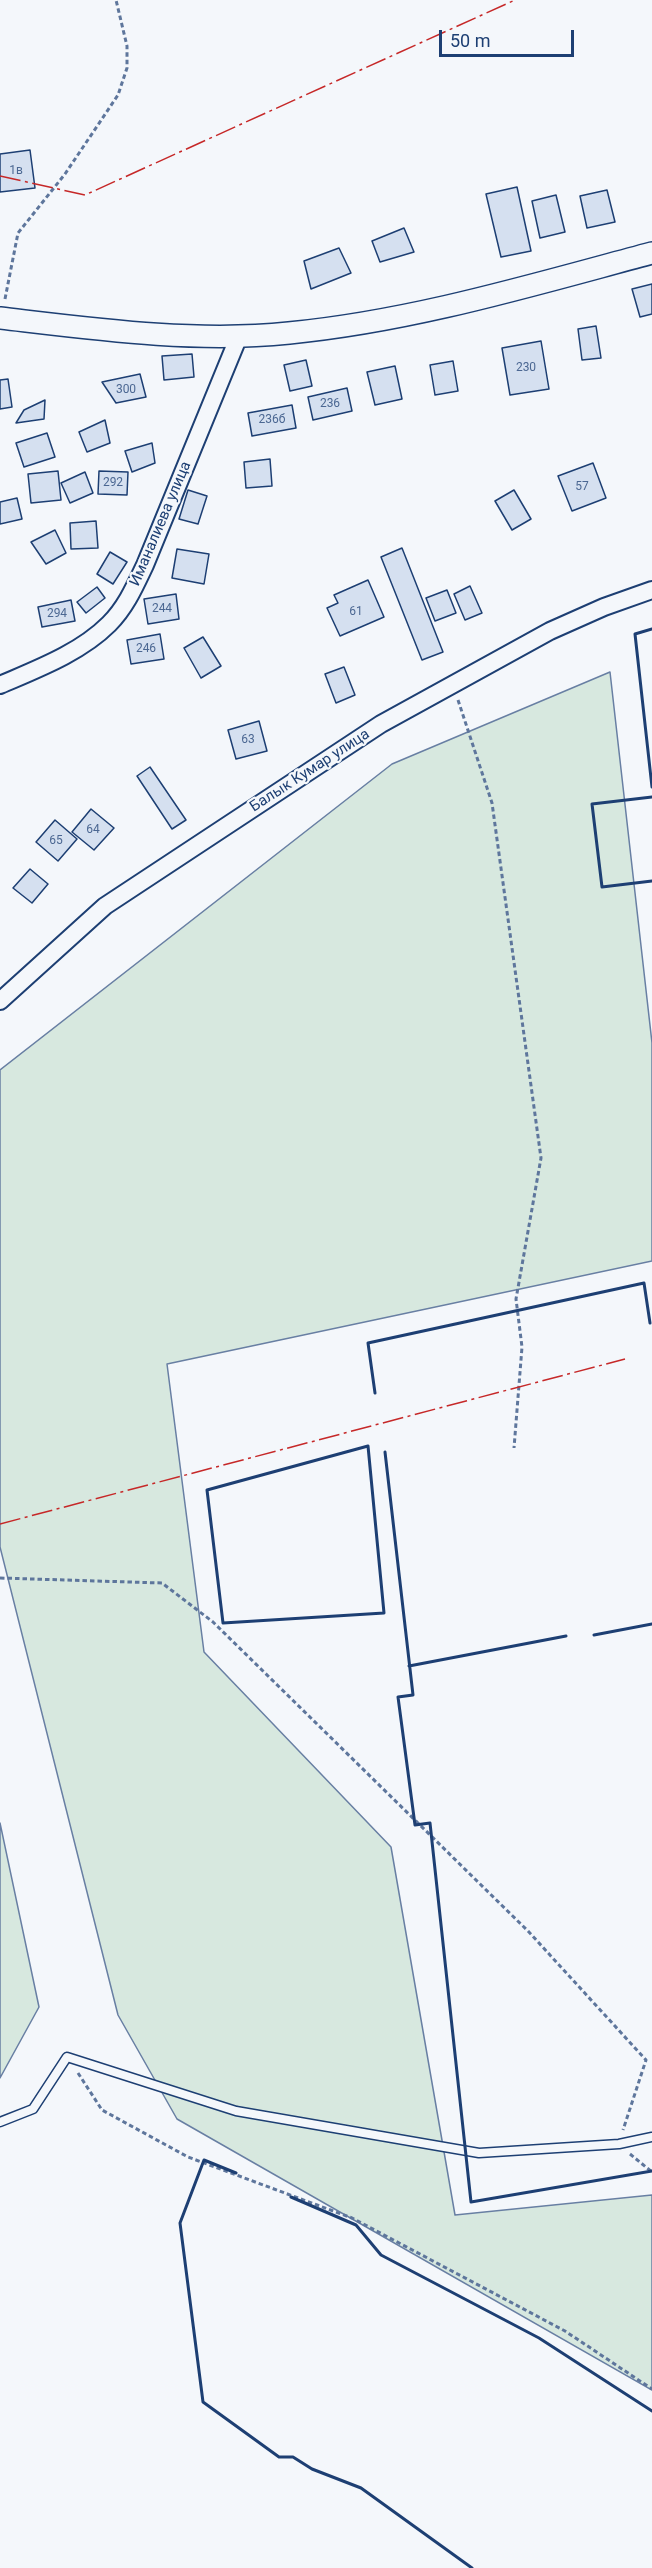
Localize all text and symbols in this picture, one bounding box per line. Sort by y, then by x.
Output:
scale bar [442,18,577,56]
text: 50 m [450,30,490,51]
house number: 1в [9,164,23,178]
house number: 230 [516,361,536,375]
house number: 300 [116,383,136,397]
house number: 236 [320,397,340,411]
house number: 236б [259,413,285,427]
street label: Иманалиева улица [127,459,195,589]
house number: 292 [103,476,123,490]
house number: 57 [575,480,589,494]
house number: 244 [152,602,172,616]
house number: 61 [349,605,363,619]
house number: 294 [47,607,67,621]
house number: 246 [136,642,156,656]
street label: Балык Кумар улица [247,726,373,816]
house number: 63 [241,733,255,747]
house number: 64 [86,823,100,837]
house number: 65 [49,834,63,848]

